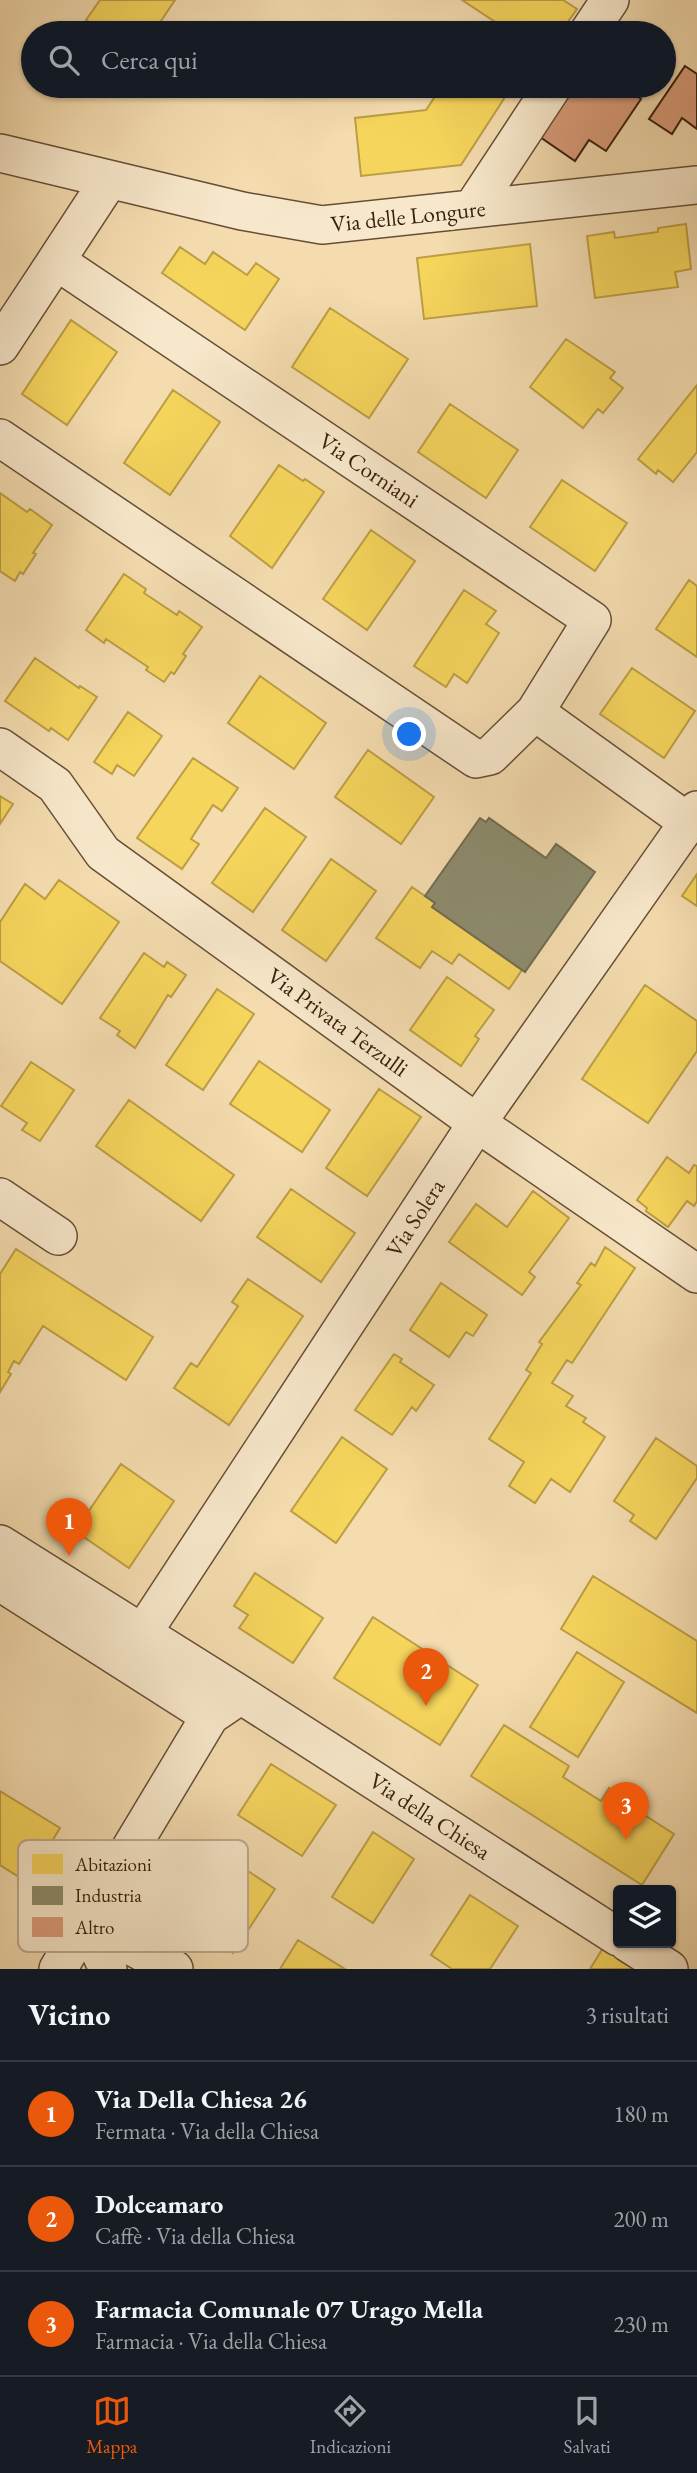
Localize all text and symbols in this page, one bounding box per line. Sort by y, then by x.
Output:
search box [21,21,676,98]
icon: search [45,41,83,79]
text: Cerca qui [101,43,198,77]
street label: Via delle Longure [329,193,487,239]
street label: Via Corniani [313,426,425,515]
your location [392,717,426,751]
street label: Via Privata Terzulli [261,961,415,1084]
street label: Via Solera [379,1172,452,1263]
pin: 1 [46,1498,92,1556]
pin: 2 [403,1648,449,1706]
street label: Via della Chiesa [363,1766,497,1867]
pin: 3 [603,1782,649,1840]
legend [18,1840,248,1952]
text: Abitazioni [74,1852,152,1877]
text: Industria [75,1883,142,1908]
map controls [613,1885,676,1948]
button: layers [613,1885,676,1948]
text: Altro [74,1915,114,1940]
text: Vicino [28,1995,110,2034]
text: 3 risultati [586,2000,669,2030]
text: Via Della Chiesa 26 [95,2082,307,2116]
text: 1 [45,2099,57,2129]
text: 180 m [613,2099,669,2129]
text: Fermata · Via della Chiesa [95,2116,319,2146]
text: Dolceamaro [95,2187,223,2221]
text: 2 [45,2204,57,2234]
text: 200 m [613,2204,669,2234]
text: Caffè · Via della Chiesa [95,2221,295,2251]
text: Farmacia Comunale 07 Urago Mella [95,2292,483,2326]
text: 3 [45,2309,57,2339]
text: 230 m [613,2309,669,2339]
text: Farmacia · Via della Chiesa [95,2326,327,2356]
tab: Mappa [86,2392,137,2459]
tab: Indicazioni [310,2392,391,2459]
tab: Salvati [564,2392,611,2459]

